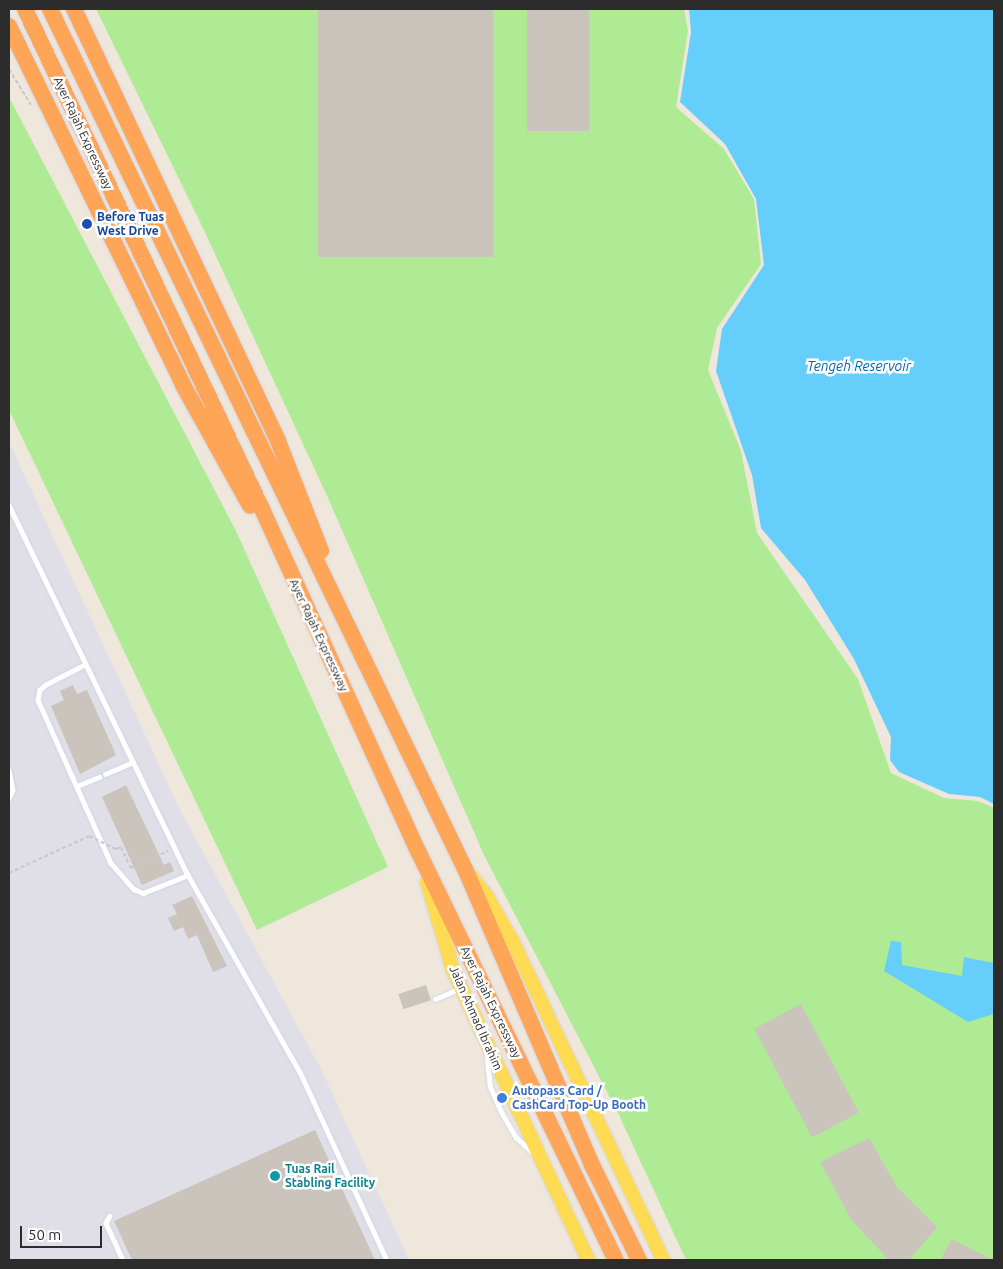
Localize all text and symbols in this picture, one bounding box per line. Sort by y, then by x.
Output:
street label: Ayer Rajah Expressway [51,74,115,192]
place label: Before Tuas West Drive [97,210,164,238]
marker: Before Tuas West Drive [81,218,93,230]
water label: Tengeh Reservoir [807,358,911,374]
street label: Ayer Rajah Expressway [287,576,351,694]
street label: Ayer Rajah Expressway [458,944,524,1060]
street label: Jalan Ahmad Ibrahim [446,964,506,1072]
place label: Autopass Card / CashCard Top-Up Booth [512,1084,646,1112]
marker: Autopass Card / CashCard Top-Up Booth [496,1092,508,1104]
place label: Tuas Rail Stabling Facility [285,1162,375,1190]
marker: Tuas Rail Stabling Facility [269,1170,281,1182]
scale bar [22,1216,105,1248]
text: 50 m [28,1226,61,1243]

